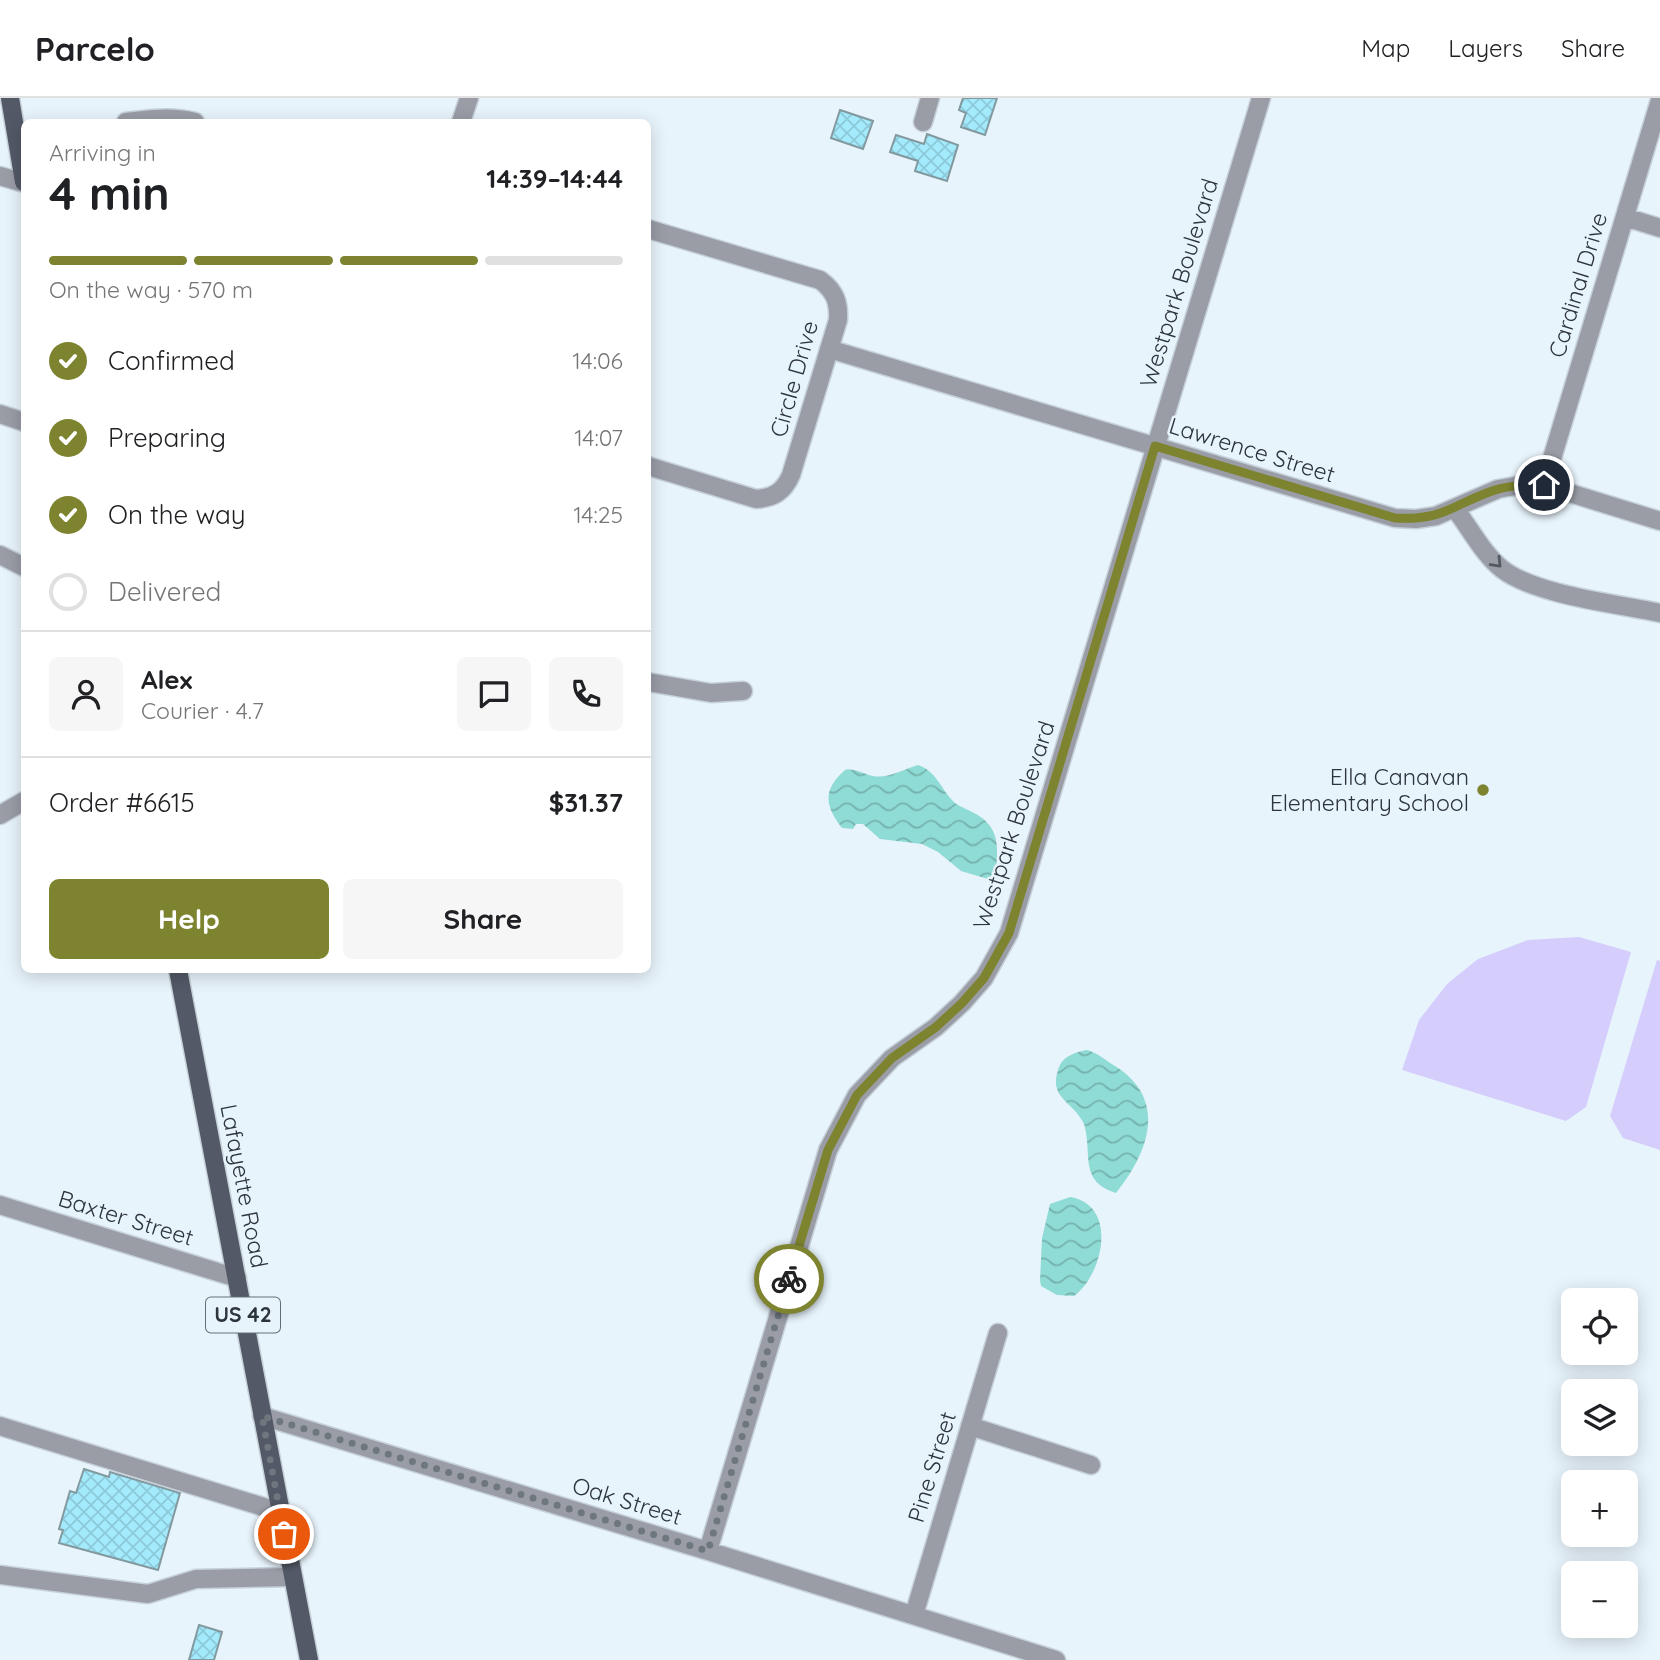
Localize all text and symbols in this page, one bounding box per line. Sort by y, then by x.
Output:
text: Parcelo [35,28,155,69]
text: Map [1361,33,1410,63]
text: Layers [1448,33,1523,63]
text: Share [1561,33,1625,63]
text: Arriving in [49,138,156,167]
text: 14:39–14:44 [486,162,623,195]
text: 4 min [49,164,170,222]
street label: Westpark Boulevard [1133,175,1224,391]
street label: Cardinal Drive [1542,209,1613,361]
text: On the way · 570 m [49,275,253,304]
street label: Circle Drive [763,317,824,440]
icon: check [49,342,87,380]
text: Confirmed [108,344,235,377]
text: 14:06 [572,346,623,375]
street label: Lawrence Street [1166,411,1339,489]
icon: check [49,419,87,457]
text: Preparing [108,421,226,454]
text: 14:07 [574,423,623,452]
pin [1514,455,1574,515]
icon: home [1525,466,1563,504]
icon: check [49,496,87,534]
text: On the way [108,498,246,531]
text: 14:25 [573,500,623,529]
one-way arrow [1489,554,1502,567]
text: Delivered [108,575,221,608]
button: person [49,657,123,731]
button: chat [457,657,531,731]
button: phone [549,657,623,731]
text: Alex [141,663,192,696]
text: Courier · 4.7 [141,696,264,725]
street label: Westpark Boulevard [966,717,1061,933]
place label: Ella Canavan Elementary School [1270,762,1469,817]
marker: Ella Canavan Elementary School [1475,782,1491,798]
text: Order #6615 [49,786,195,819]
text: $31.37 [549,786,623,819]
button: Help [49,879,329,959]
button: Share [343,879,623,959]
street label: Lafayette Road [214,1102,275,1270]
street label: Baxter Street [55,1183,197,1252]
courier [754,1244,824,1314]
icon: bike [770,1260,808,1298]
map controls [1561,1288,1638,1638]
button: locate [1561,1288,1638,1365]
road number: US 42 [206,1298,280,1332]
button: layers [1561,1379,1638,1456]
street label: Pine Street [901,1408,962,1526]
street label: Oak Street [569,1470,686,1531]
button: + [1561,1470,1638,1547]
pin [254,1504,314,1564]
icon: bag [265,1515,303,1553]
button: − [1561,1561,1638,1638]

